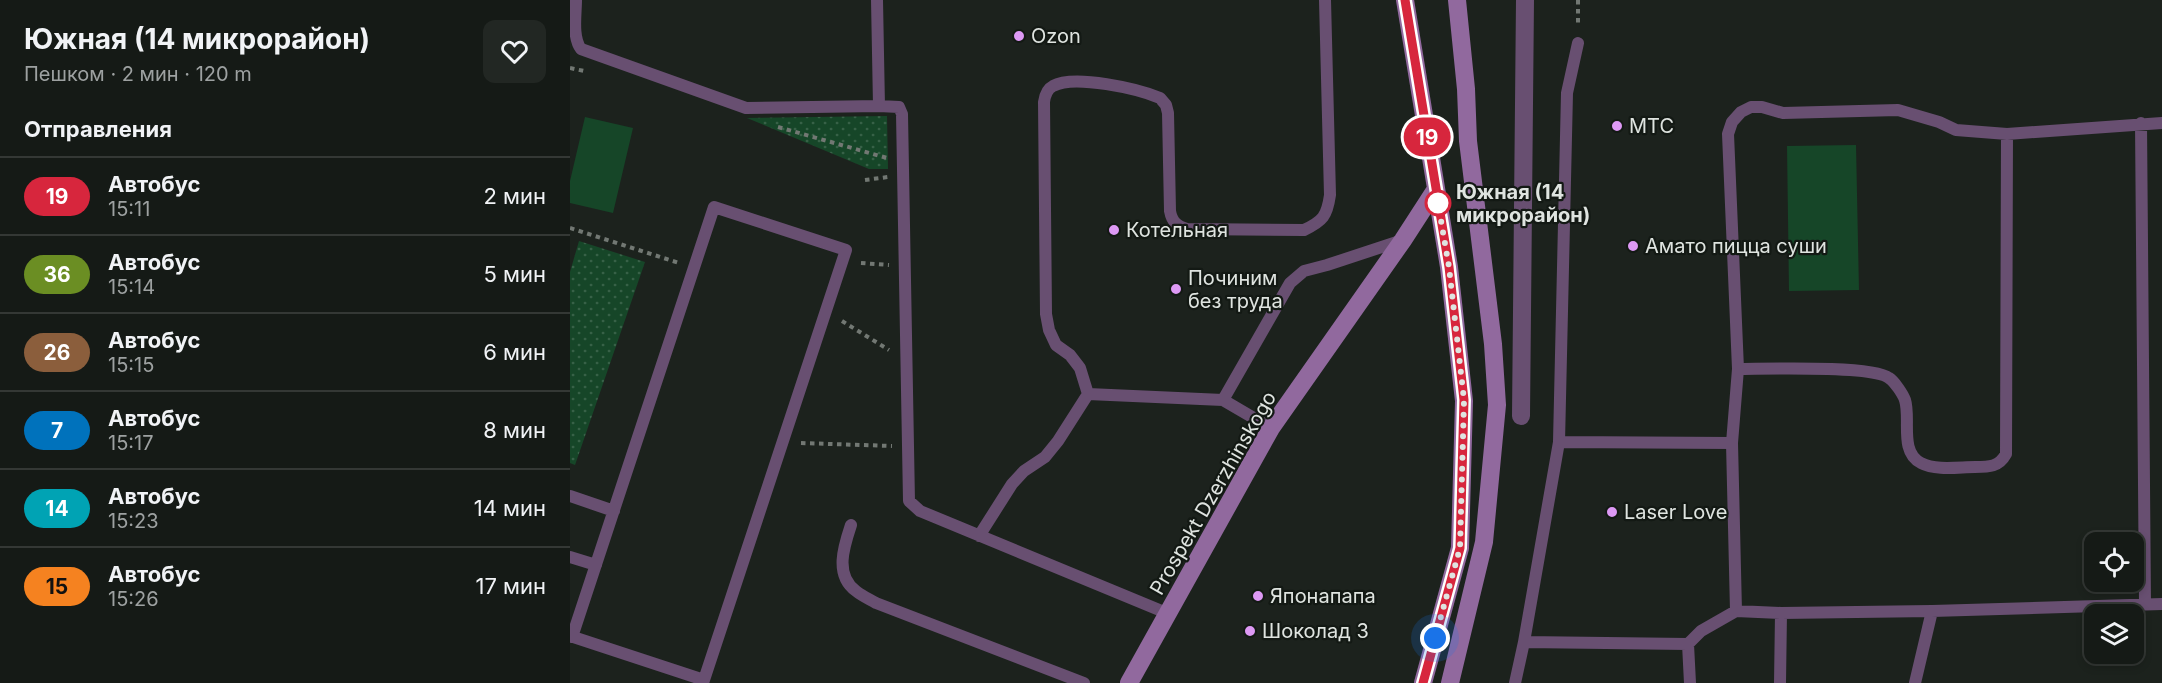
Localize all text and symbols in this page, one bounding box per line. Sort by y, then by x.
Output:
button: heart [483,20,546,83]
text: Южная (14 микрорайон) [24,22,370,56]
place label: Ozon [1031,24,1081,48]
marker: Ozon [1012,29,1026,43]
text: Пешком · 2 мин · 120 m [24,62,252,86]
place label: МТС [1629,114,1674,138]
text: Отправления [24,116,172,142]
line badge: 19 [1400,118,1454,156]
marker: МТС [1610,119,1624,133]
text: 19 [1416,125,1438,150]
text: Автобус [108,171,201,197]
place label: Южная (14 микрорайон) [1456,180,1590,227]
text: 2 мин [483,183,546,209]
text: 19 [46,184,68,209]
marker: Южная (14 микрорайон) [1425,190,1451,216]
text: 15:11 [108,197,150,221]
place label: Котельная [1126,218,1228,242]
marker: Котельная [1107,223,1121,237]
place label: Амато пицца суши [1645,234,1827,258]
marker: Амато пицца суши [1626,239,1640,253]
text: Автобус [108,249,201,275]
text: 5 мин [483,261,546,287]
text: 36 [43,262,71,287]
place label: Починим без труда [1188,266,1283,313]
text: 15:14 [108,275,155,299]
marker: Починим без труда [1169,282,1183,296]
text: Автобус [108,327,201,353]
text: 6 мин [483,339,546,365]
text: 26 [44,340,70,365]
text: 15:15 [108,353,154,377]
street label: Prospekt Dzerzhinskogo [1145,387,1281,599]
text: Автобус [108,405,201,431]
text: 8 мин [483,417,546,443]
text: 7 [51,418,63,443]
text: 15:17 [108,431,154,455]
text: Автобус [108,483,201,509]
text: 14 мин [474,495,546,521]
text: 14 [45,496,69,521]
place label: Laser Love [1624,500,1727,524]
marker: Laser Love [1605,505,1619,519]
text: 15:23 [108,509,159,533]
map controls [2084,532,2144,664]
button: locate [2084,532,2144,592]
text: Автобус [108,561,201,587]
text: 17 мин [475,573,546,599]
text: 15 [46,574,68,599]
place label: Японапапа [1270,584,1376,608]
text: 15:26 [108,587,159,611]
marker: Японапапа [1251,589,1265,603]
button: layers [2084,604,2144,664]
place label: Шоколад 3 [1262,619,1369,643]
your location [1420,623,1450,653]
marker: Шоколад 3 [1243,624,1257,638]

